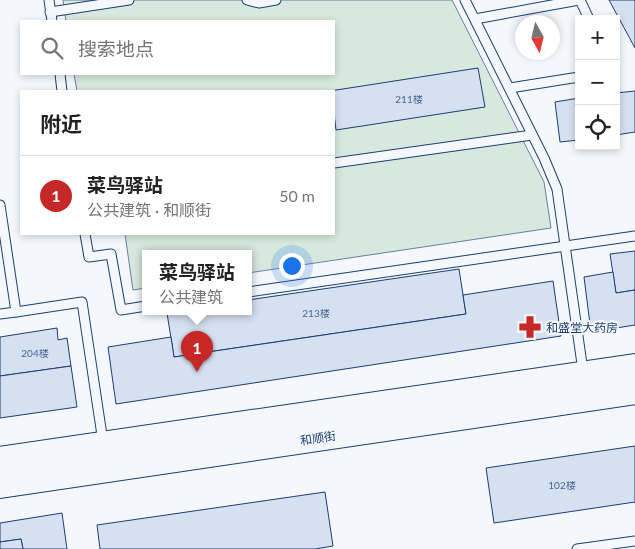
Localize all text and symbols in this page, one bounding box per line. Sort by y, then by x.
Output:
north arrow [515,15,560,60]
map controls [575,15,620,150]
button: + [575,15,620,60]
search box [20,20,335,75]
icon: search [38,34,66,62]
text: 搜索地点 [78,37,154,60]
button: − [575,60,620,105]
house number: 211楼 [395,93,423,105]
button: locate [575,105,620,150]
text: 附近 [40,111,82,136]
text: 菜鸟驿站 [87,173,163,196]
text: 1 [51,186,61,205]
text: 50 m [279,186,315,205]
text: 公共建筑 · 和顺街 [87,200,211,219]
popup [142,250,252,315]
your location [279,253,305,279]
text: 菜鸟驿站 [159,260,235,283]
text: 公共建筑 [159,287,223,306]
house number: 213楼 [302,307,330,319]
pharmacy icon: 和盛堂大药房 [517,314,543,340]
place label: 和盛堂大药房 [546,320,618,335]
pin: 1 [181,331,213,372]
house number: 204楼 [21,347,49,359]
street label: 和顺街 [299,428,337,448]
house number: 102楼 [548,479,576,491]

